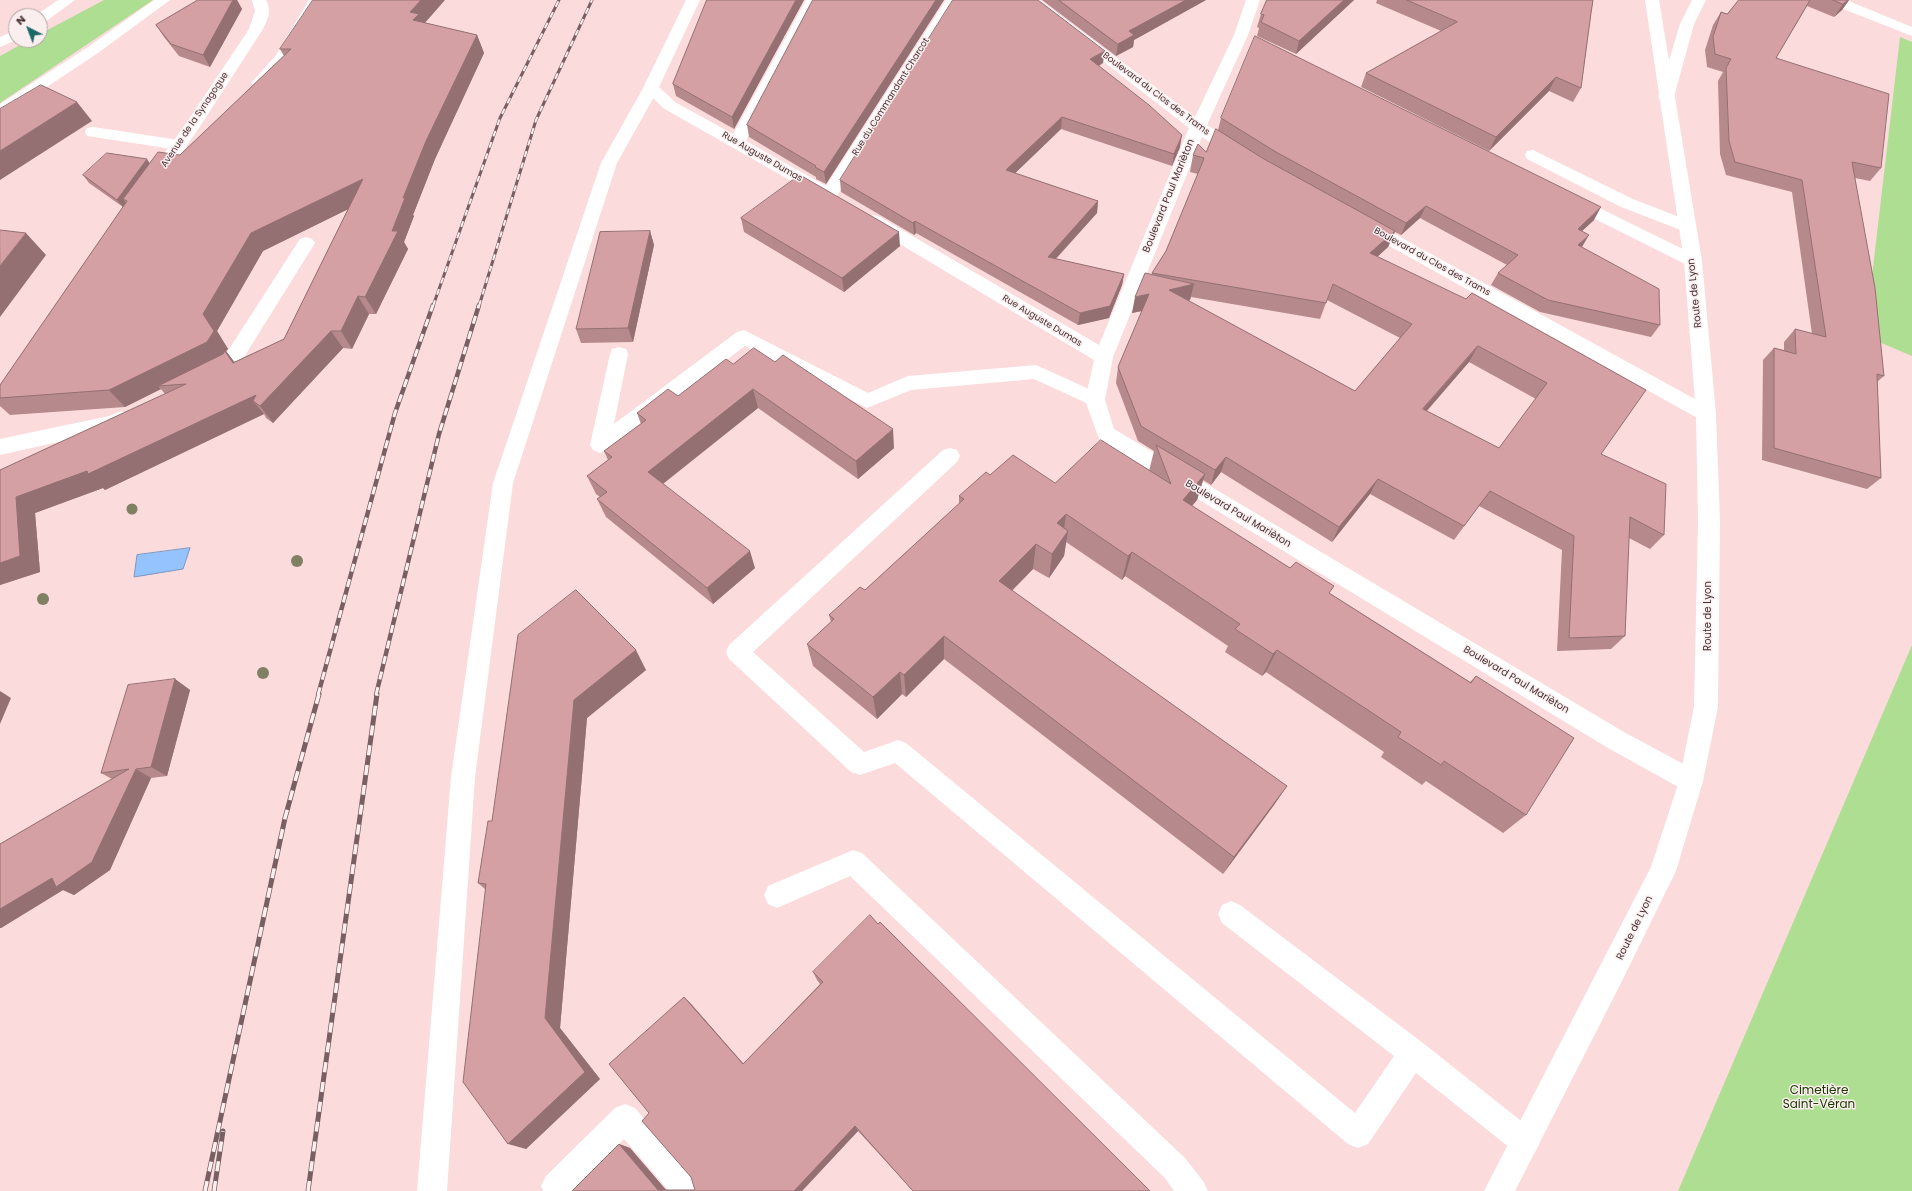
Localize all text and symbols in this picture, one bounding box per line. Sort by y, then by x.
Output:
north arrow [8,8,48,48]
text: N [12,11,29,29]
street label: Rue du Commandant Charcot [850,36,932,158]
street label: Boulevard du Clos des Trams [1100,50,1212,138]
street label: Avenue de la Synagogue [159,70,231,170]
street label: Rue Auguste Dumas [720,130,804,184]
street label: Boulevard Paul Marièton [1141,137,1197,255]
street label: Boulevard du Clos des Trams [1372,225,1492,299]
street label: Route de Lyon [1685,258,1705,328]
street label: Rue Auguste Dumas [1000,293,1084,349]
street label: Boulevard Paul Marièton [1183,478,1293,550]
street label: Route de Lyon [1702,581,1714,651]
street label: Boulevard Paul Marièton [1461,644,1571,716]
street label: Route de Lyon [1614,894,1656,962]
park label: Cimetière Saint-Véran [1783,1084,1855,1112]

